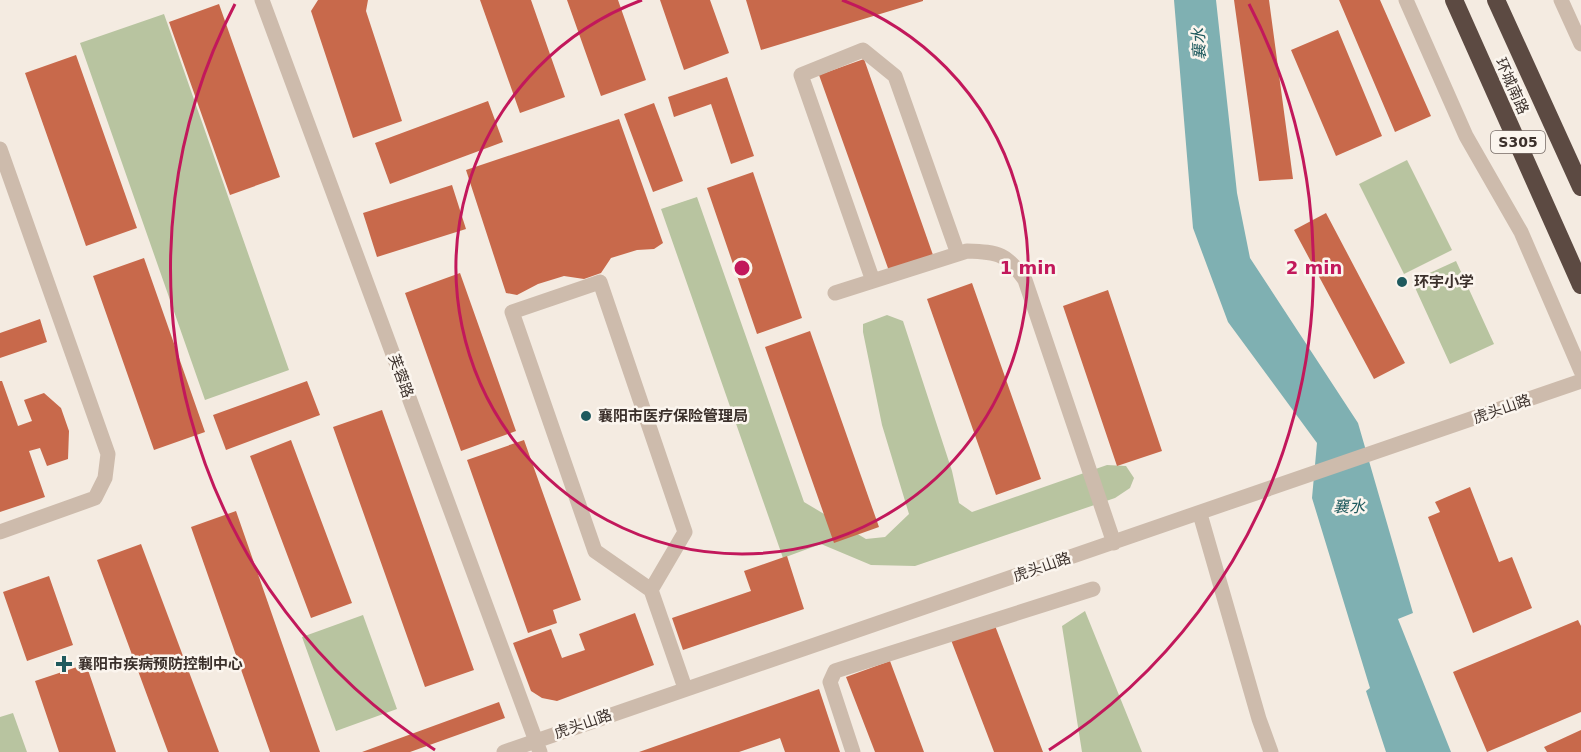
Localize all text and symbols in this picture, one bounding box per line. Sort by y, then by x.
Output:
water label: 襄水 [1189,27,1209,60]
street label: 环城南路 [1492,55,1532,117]
road number: S305 [1491,131,1545,153]
text: 1 min [1000,257,1056,278]
text: 2 min [1286,257,1342,278]
centre of rings [732,258,752,278]
place label: 环宇小学 [1414,273,1474,291]
marker: 环宇小学 [1395,275,1409,289]
street label: 芙蓉路 [385,352,417,400]
street label: 虎头山路 [1471,391,1533,427]
place label: 襄阳市医疗保险管理局 [598,407,748,425]
marker: 襄阳市医疗保险管理局 [579,409,593,423]
water label: 襄水 [1333,497,1366,516]
street label: 虎头山路 [1011,549,1073,585]
marker: 襄阳市疾病预防控制中心 [55,655,73,673]
place label: 襄阳市疾病预防控制中心 [78,655,243,673]
street label: 虎头山路 [552,706,614,742]

